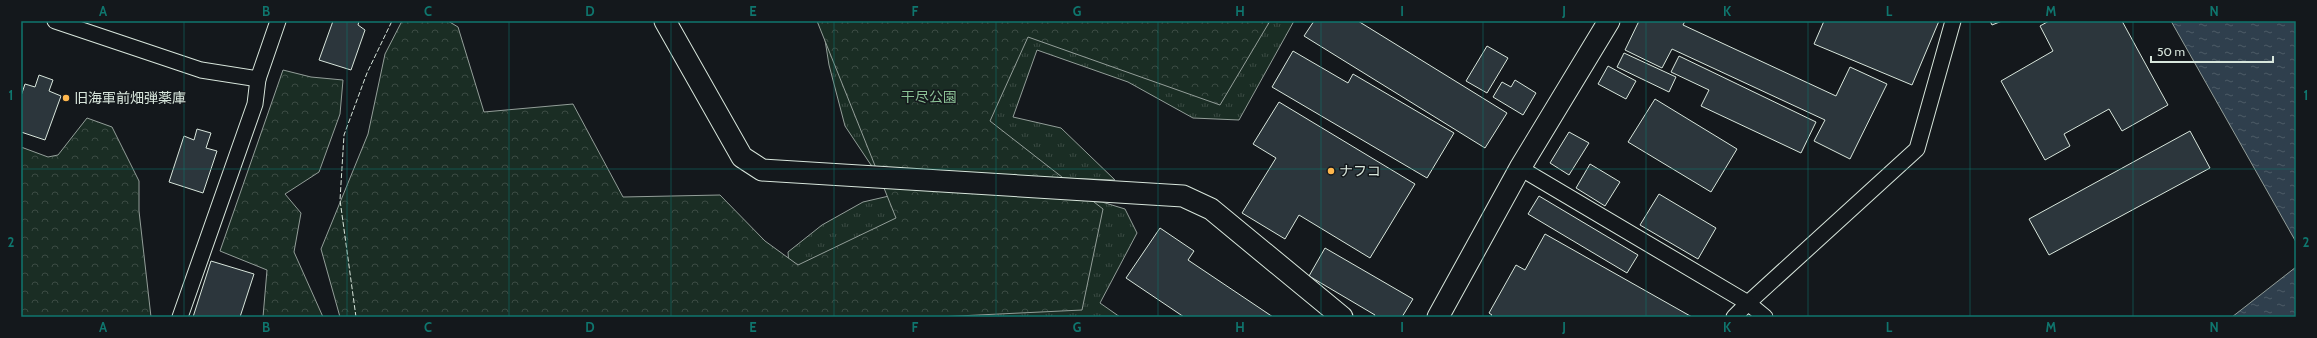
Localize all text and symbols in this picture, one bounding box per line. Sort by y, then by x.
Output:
text: A [99,3,108,19]
text: B [262,3,270,19]
text: C [424,3,432,19]
text: D [585,3,595,19]
text: E [749,3,757,19]
text: F [912,3,919,19]
text: G [1073,3,1082,19]
text: H [1235,3,1245,19]
text: I [1400,3,1404,19]
text: J [1561,3,1566,19]
text: K [1723,3,1732,19]
text: L [1886,3,1893,19]
text: M [2046,3,2057,19]
text: N [2209,3,2219,19]
scale bar [2151,38,2273,64]
text: 50 m [2157,44,2185,59]
text: 1 [9,87,13,103]
text: 1 [2304,87,2308,103]
park label: 干尽公園 [901,88,957,106]
place label: 旧海軍前畑弾薬庫 [74,89,186,107]
marker: 旧海軍前畑弾薬庫 [61,93,71,103]
place label: ナフコ [1339,162,1381,180]
marker: ナフコ [1326,166,1336,176]
text: 2 [8,234,15,250]
text: 2 [2303,234,2310,250]
text: A [99,319,108,335]
text: B [262,319,270,335]
text: C [424,319,432,335]
text: D [585,319,595,335]
text: E [749,319,757,335]
text: F [912,319,919,335]
text: G [1073,319,1082,335]
text: H [1235,319,1245,335]
text: I [1400,319,1404,335]
text: J [1561,319,1566,335]
text: K [1723,319,1732,335]
text: L [1886,319,1893,335]
text: M [2046,319,2057,335]
text: N [2209,319,2219,335]

